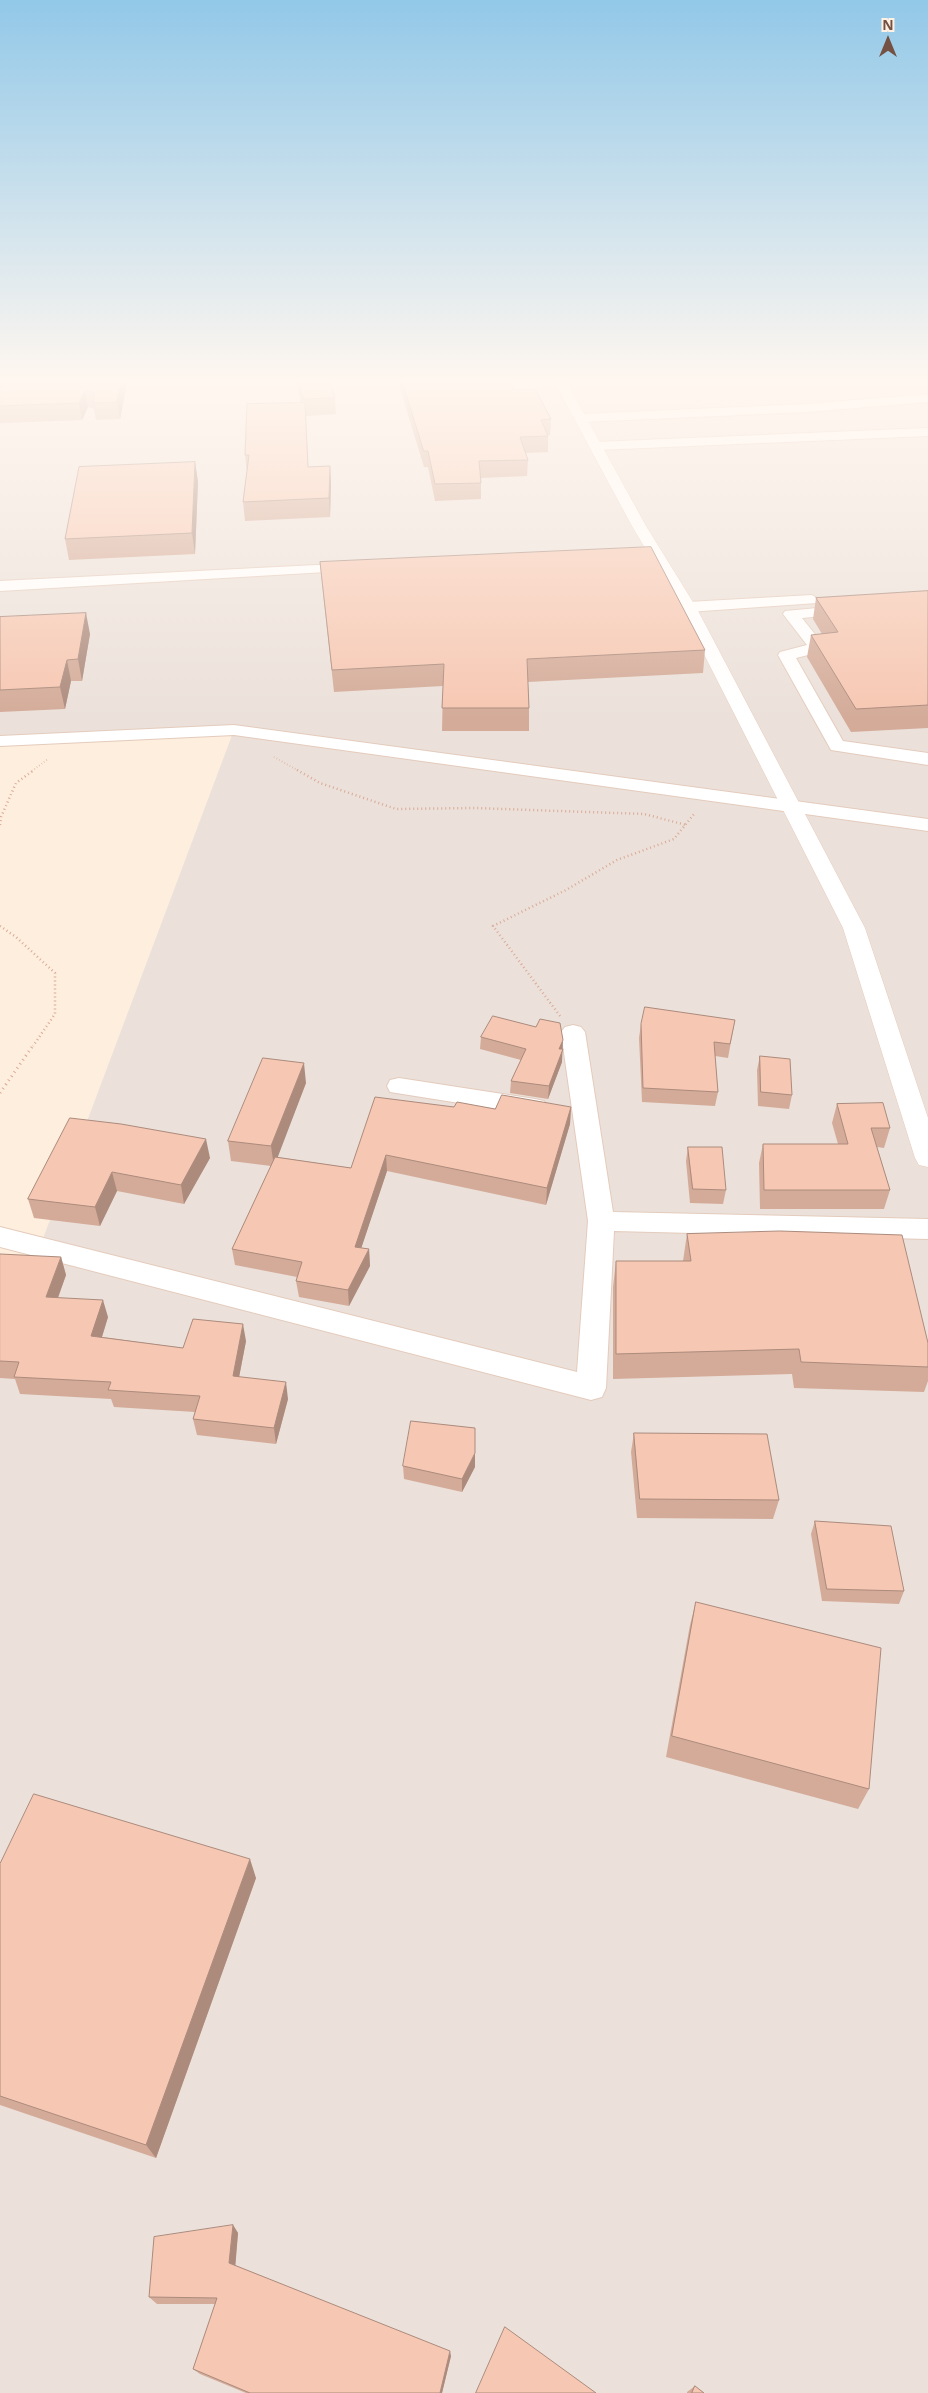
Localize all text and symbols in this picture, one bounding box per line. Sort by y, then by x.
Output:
north arrow [863,15,913,65]
text: N [882,15,894,34]

